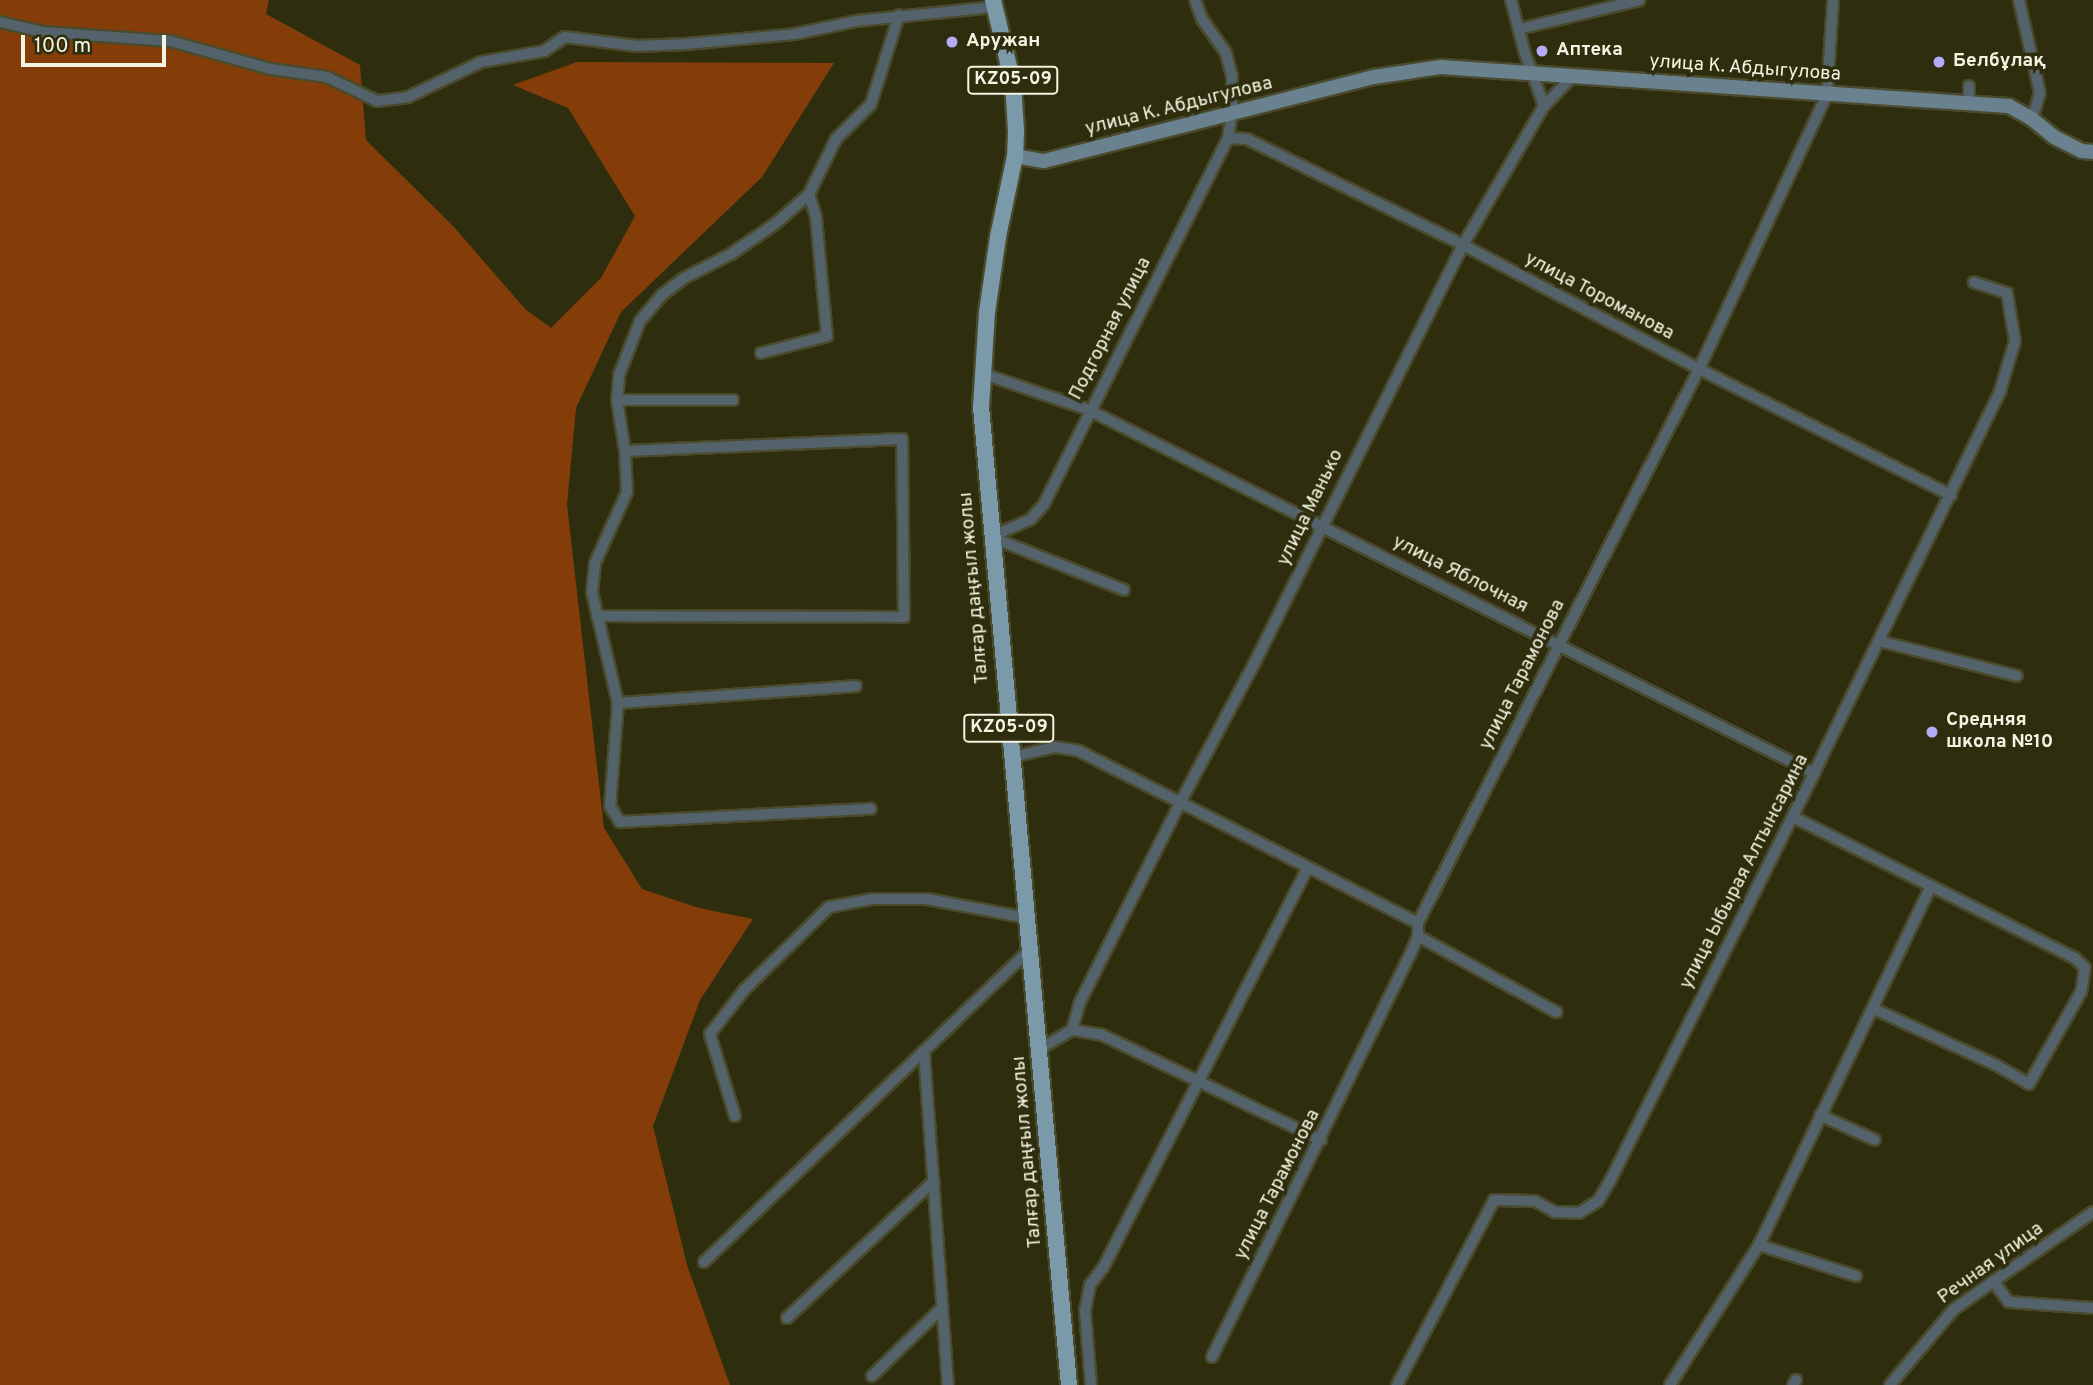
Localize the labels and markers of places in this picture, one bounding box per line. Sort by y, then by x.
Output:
place label: Аружан [966,31,1040,53]
marker: Аружан [944,34,960,50]
place label: Аптека [1556,40,1623,62]
marker: Аптека [1534,43,1550,59]
place label: Белбұлақ [1953,51,2046,73]
marker: Белбұлақ [1931,54,1947,70]
place label: Средняя школа №10 [1946,710,2053,754]
marker: Средняя школа №10 [1924,724,1940,740]

